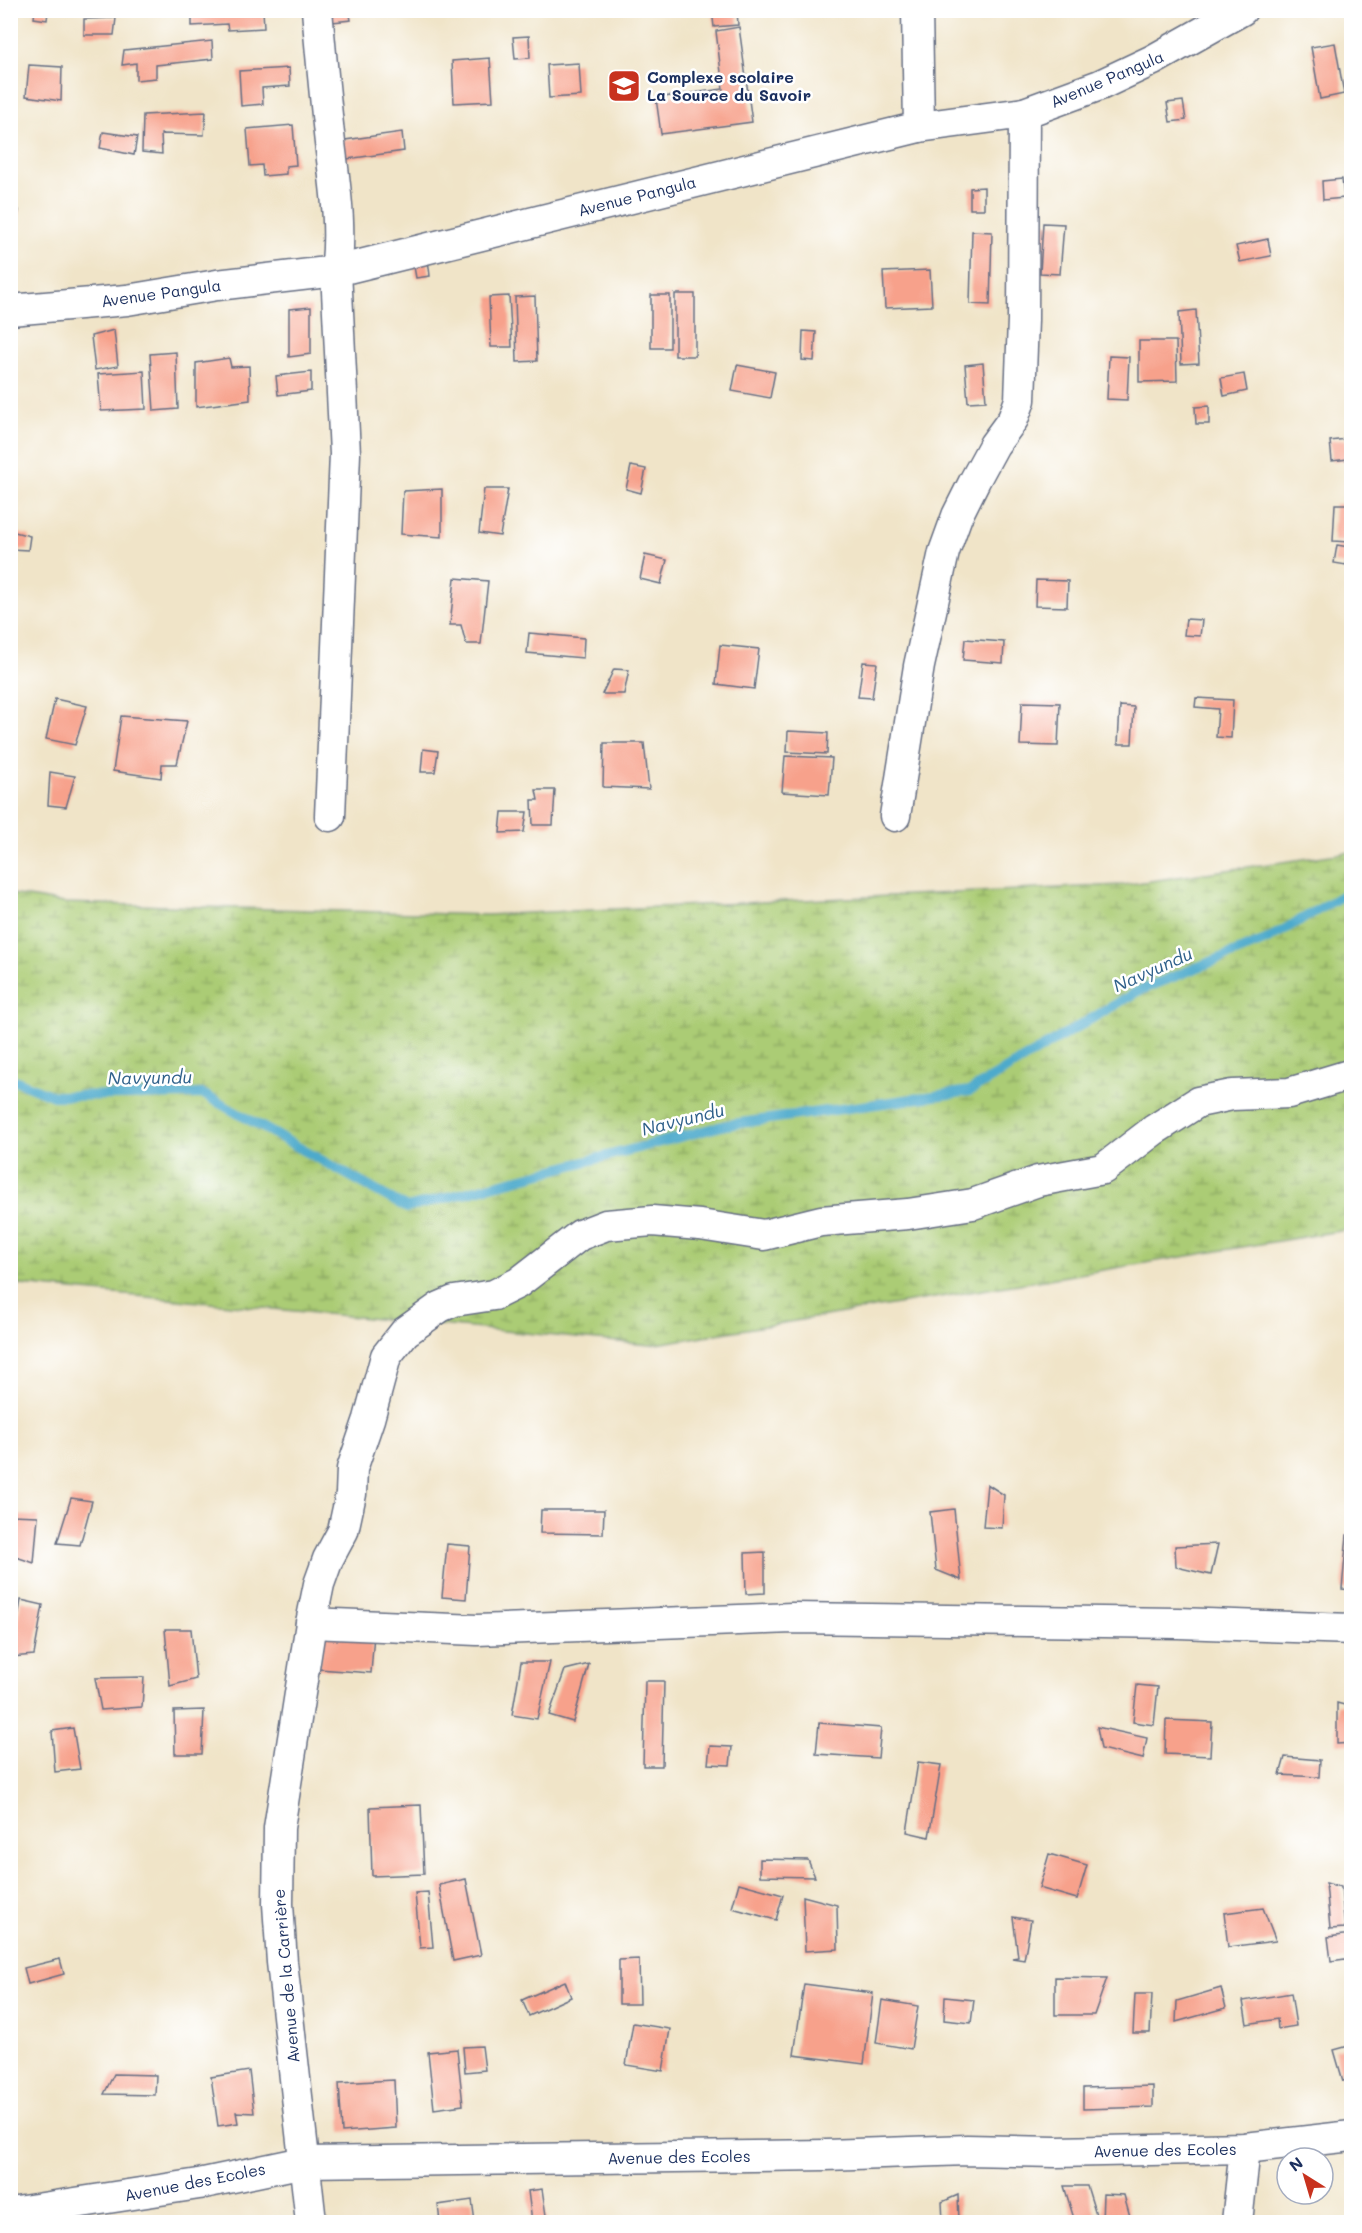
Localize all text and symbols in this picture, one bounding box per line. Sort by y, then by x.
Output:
street label: Avenue Pangula [1047,45,1167,112]
place label: Complexe scolaire La Source du Savoir [647,66,811,105]
school or university icon: Complexe scolaire La Source du Savoir [606,68,642,104]
street label: Avenue Pangula [576,171,698,220]
street label: Avenue Pangula [100,274,222,311]
water label: Navyundu [1109,941,1196,997]
water label: Navyundu [108,1064,192,1090]
water label: Navyundu [639,1097,727,1141]
street label: Avenue de la Carrière [267,1888,304,2064]
street label: Avenue des Ecoles [1093,2138,1237,2161]
street label: Avenue des Ecoles [607,2145,751,2168]
north arrow [1275,2146,1335,2206]
text: N [1284,2152,1307,2176]
street label: Avenue des Ecoles [123,2158,267,2205]

